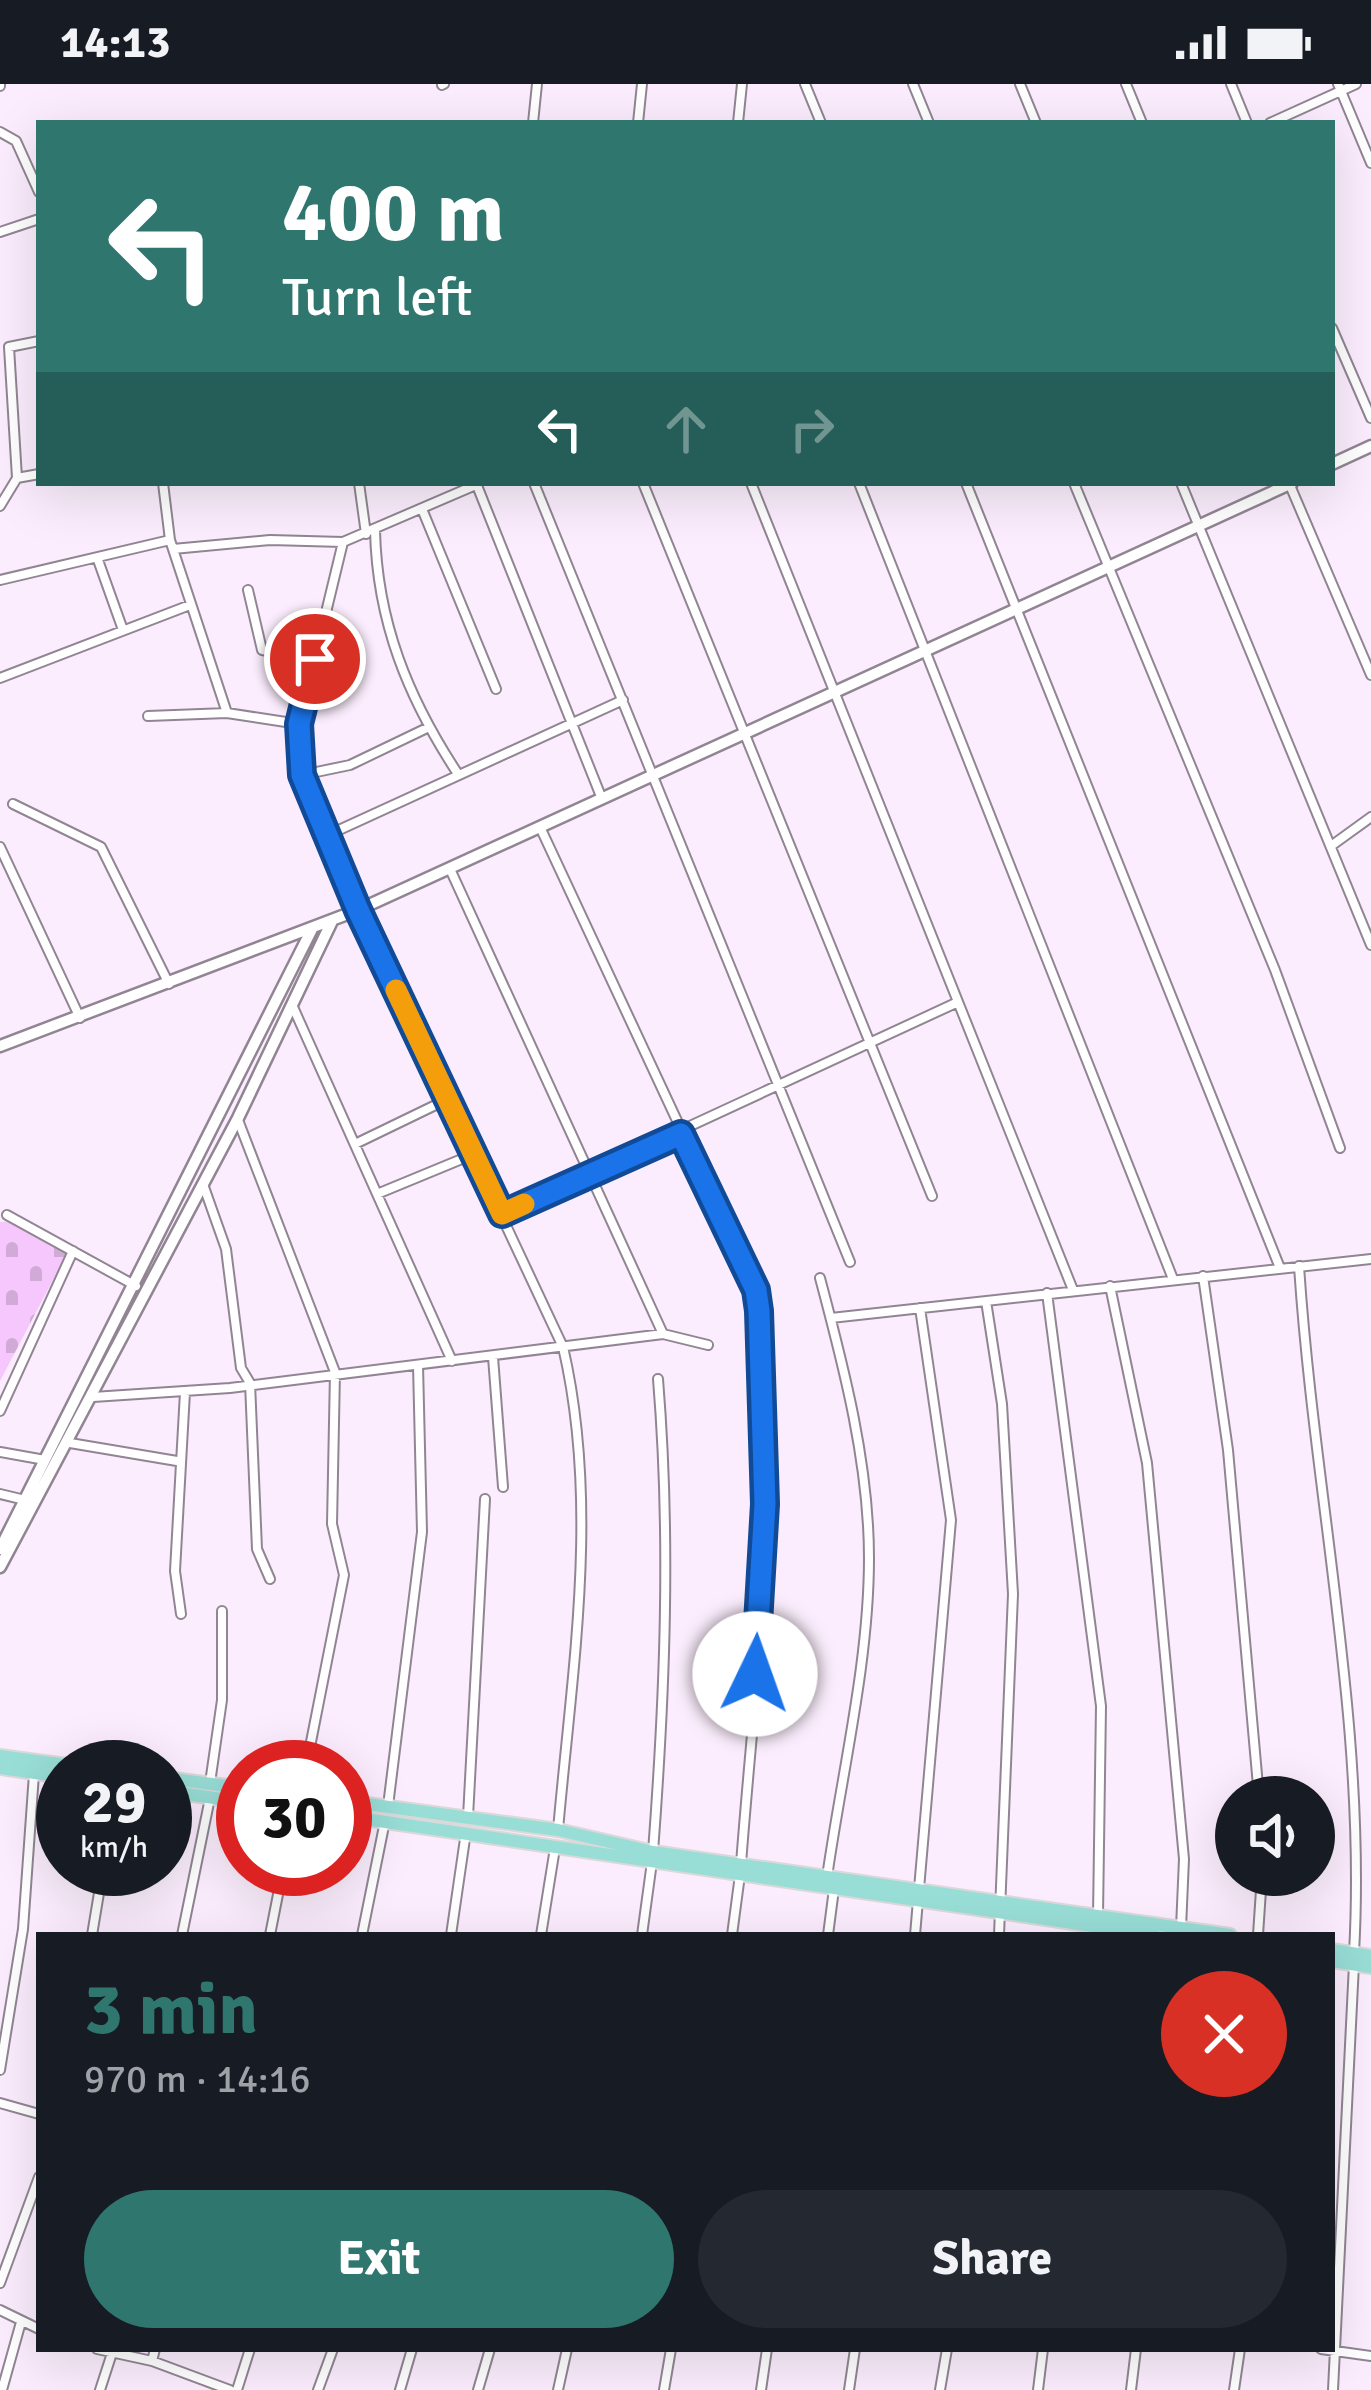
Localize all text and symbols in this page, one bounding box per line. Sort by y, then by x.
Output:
text: 14:13 [60,15,170,70]
text: 400 m [282,161,504,265]
icon: left [84,168,240,324]
text: Turn left [282,264,472,331]
icon: left [527,396,593,462]
icon: ahead [653,396,719,462]
icon: right [779,396,845,462]
pin [264,608,366,710]
icon: arrive [282,626,348,692]
position arrow [692,1611,818,1737]
speed limit sign: 30 [216,1740,372,1896]
text: 29 [82,1766,146,1840]
map controls [1215,1776,1335,1896]
button: sound [1215,1776,1335,1896]
text: km/h [80,1829,148,1866]
text: 3 min [84,1965,258,2054]
button: close [1161,1971,1287,2097]
text: 970 m · 14:16 [84,2055,311,2103]
button: Exit [84,2190,674,2328]
button: Share [698,2190,1287,2328]

